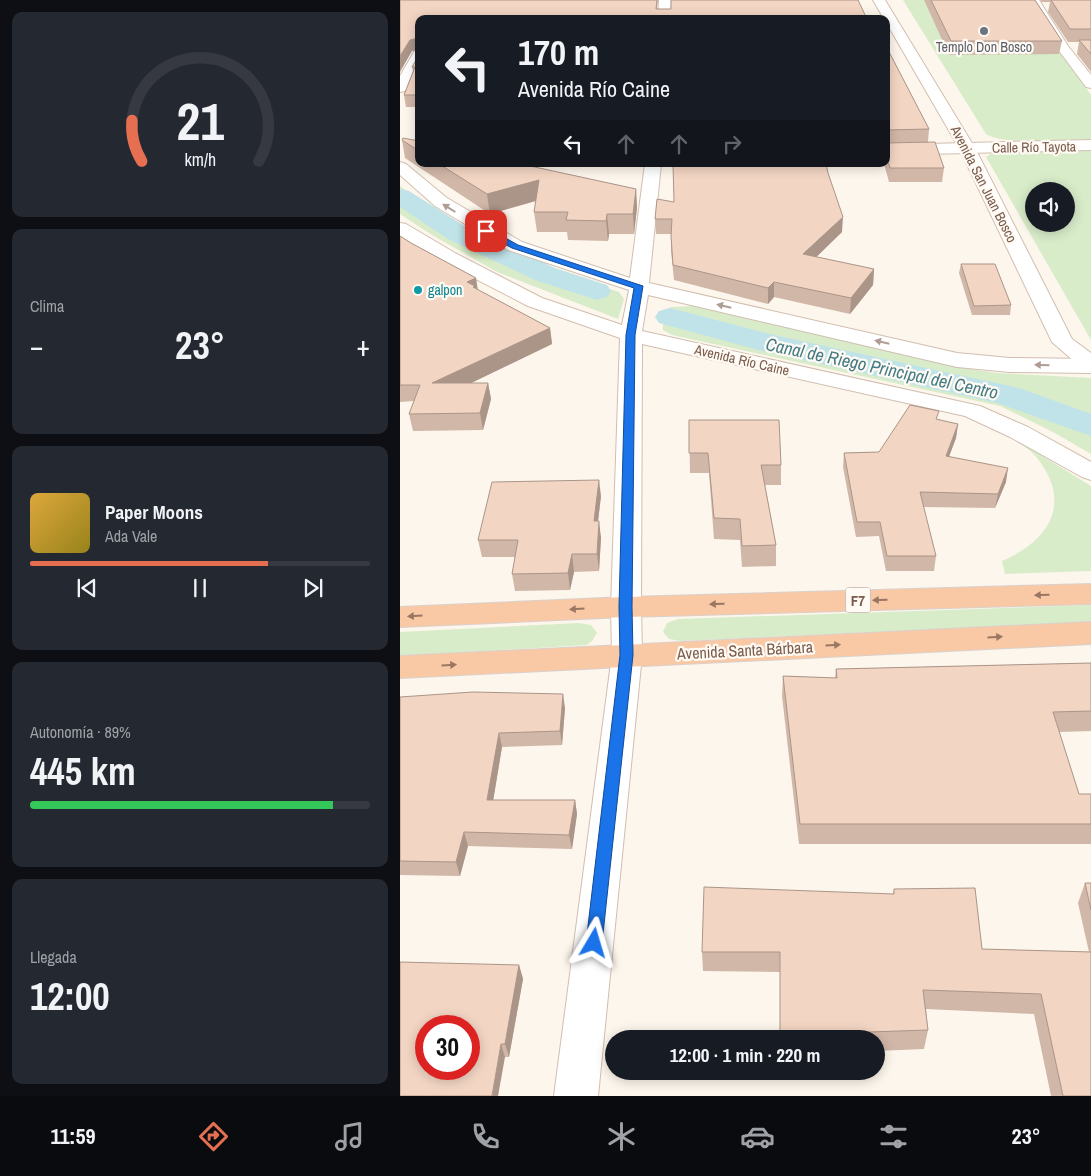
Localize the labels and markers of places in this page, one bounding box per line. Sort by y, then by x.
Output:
marker: Templo Don Bosco [978,25,990,37]
place label: Templo Don Bosco [936,38,1032,56]
pin [465,210,507,252]
place label: galpon [428,281,462,299]
marker: galpon [412,284,424,296]

